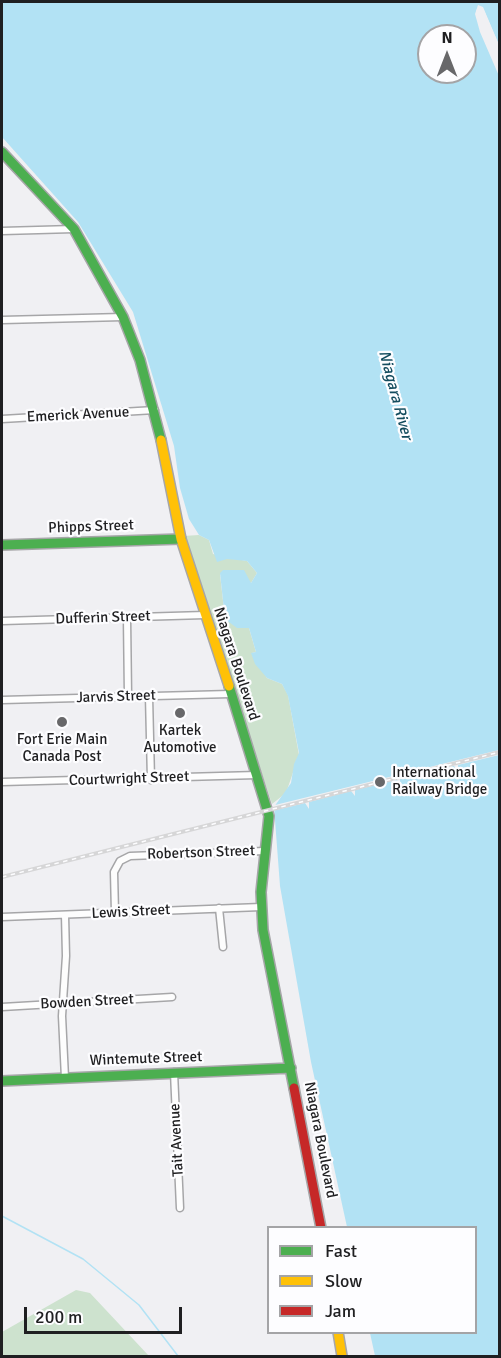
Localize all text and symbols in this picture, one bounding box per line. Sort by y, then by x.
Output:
north arrow [417,24,477,84]
text: N [441,28,453,48]
water label: Niagara River [374,348,416,442]
street label: Emerick Avenue [26,403,130,427]
street label: Phipps Street [48,517,134,537]
street label: Niagara Boulevard [209,605,263,723]
street label: Dufferin Street [55,607,151,629]
street label: Jarvis Street [76,687,156,707]
marker: Kartek Automotive [173,706,187,720]
marker: Fort Erie Main Canada Post [55,715,69,729]
place label: Kartek Automotive [143,722,217,757]
place label: Fort Erie Main Canada Post [17,731,107,766]
place label: International Railway Bridge [392,764,487,799]
street label: Courtwright Street [68,768,190,790]
marker: International Railway Bridge [373,775,387,789]
street label: Robertson Street [147,842,255,864]
street label: Lewis Street [91,901,171,923]
street label: Bowden Street [40,991,134,1013]
street label: Wintemute Street [89,1048,203,1070]
street label: Niagara Boulevard [300,1080,340,1200]
street label: Tait Avenue [166,1103,188,1177]
legend [267,1226,477,1334]
text: Fast [325,1240,357,1262]
text: Slow [325,1270,362,1292]
scale bar [27,1295,184,1333]
text: Jam [325,1300,356,1322]
text: 200 m [35,1306,82,1328]

